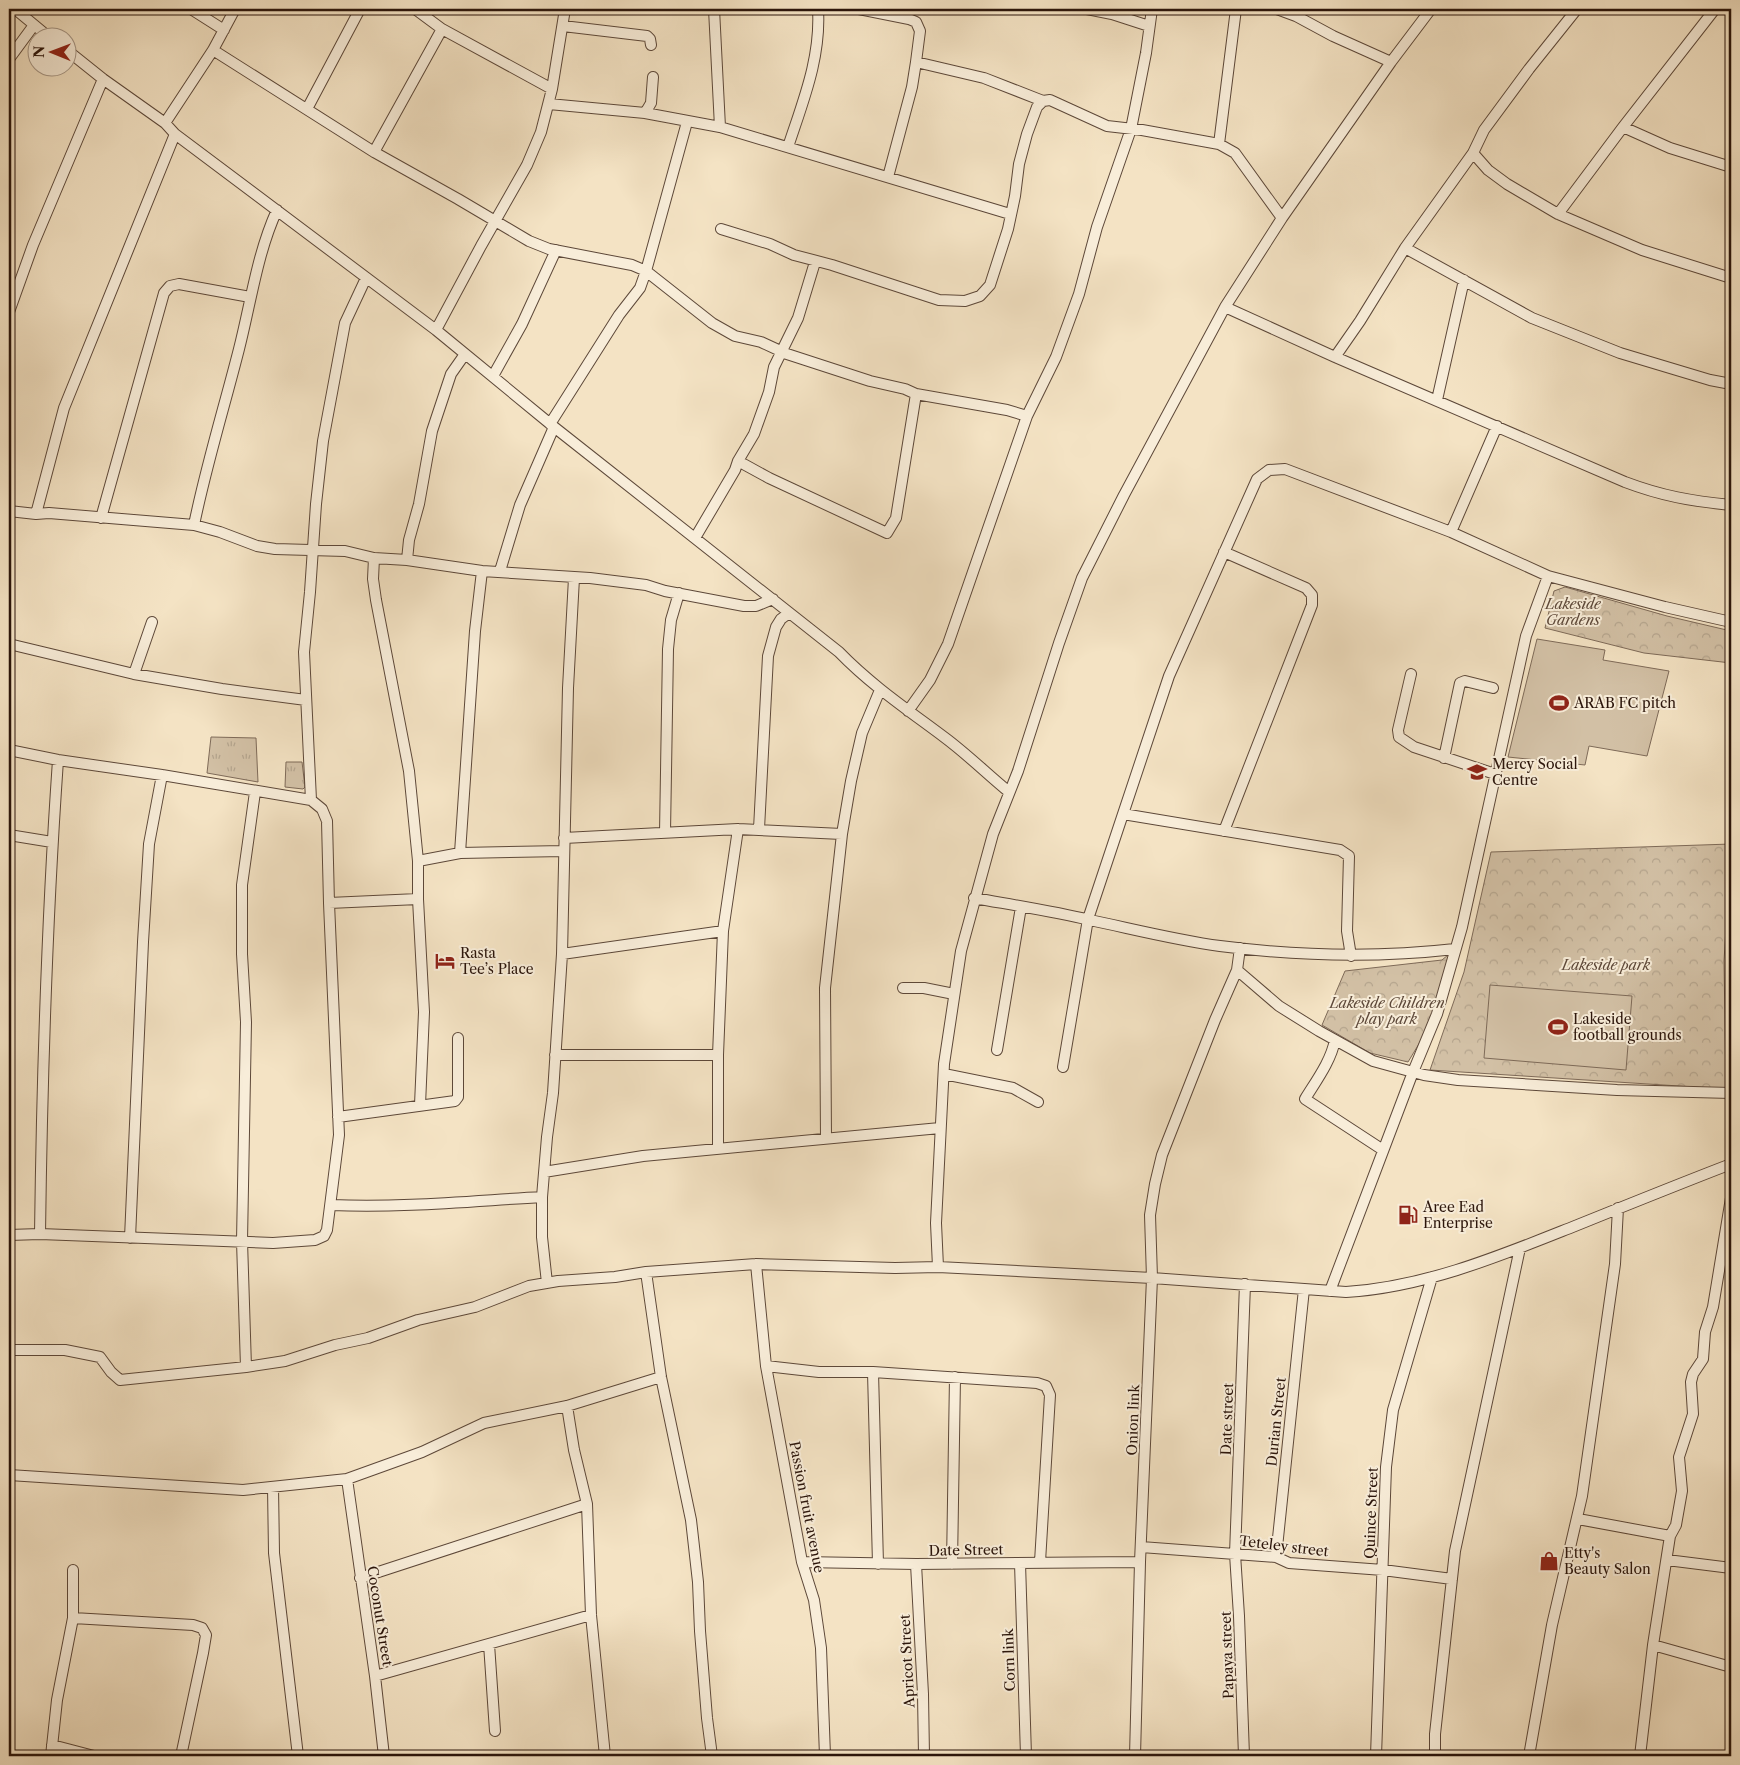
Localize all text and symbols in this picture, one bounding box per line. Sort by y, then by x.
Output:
north arrow [28,28,78,78]
text: N [30,46,48,58]
park label: Lakeside Gardens [1544,595,1602,629]
sports icon: ARAB FC pitch [1548,692,1570,714]
place label: ARAB FC pitch [1573,694,1676,712]
place label: Mercy Social Centre [1492,755,1578,789]
school or university icon: Mercy Social Centre [1466,761,1488,783]
place label: Rasta Tee’s Place [460,944,534,978]
hotel icon: Rasta Tee’s Place [434,950,456,972]
park label: Lakeside park [1561,956,1651,974]
park label: Lakeside Children play park [1328,994,1445,1028]
place label: Lakeside football grounds [1573,1010,1682,1044]
sports icon: Lakeside football grounds [1547,1016,1569,1038]
place label: Aree Ead Enterprise [1422,1198,1493,1232]
fuel station icon: Aree Ead Enterprise [1397,1204,1419,1226]
street label: Durian Street [1262,1376,1290,1468]
street label: Date street [1217,1382,1237,1456]
street label: Onion link [1123,1383,1143,1456]
street label: Passion fruit avenue [785,1440,829,1574]
street label: Quince Street [1360,1467,1382,1559]
street label: Teteley street [1238,1532,1330,1560]
street label: Date Street [928,1540,1004,1560]
place label: Etty's Beauty Salon [1564,1544,1651,1578]
shop icon: Etty's Beauty Salon [1538,1550,1560,1572]
street label: Coconut Street [363,1565,397,1667]
street label: Papaya street [1216,1611,1238,1699]
street label: Apricot Street [896,1614,918,1709]
street label: Corn link [999,1627,1019,1692]

